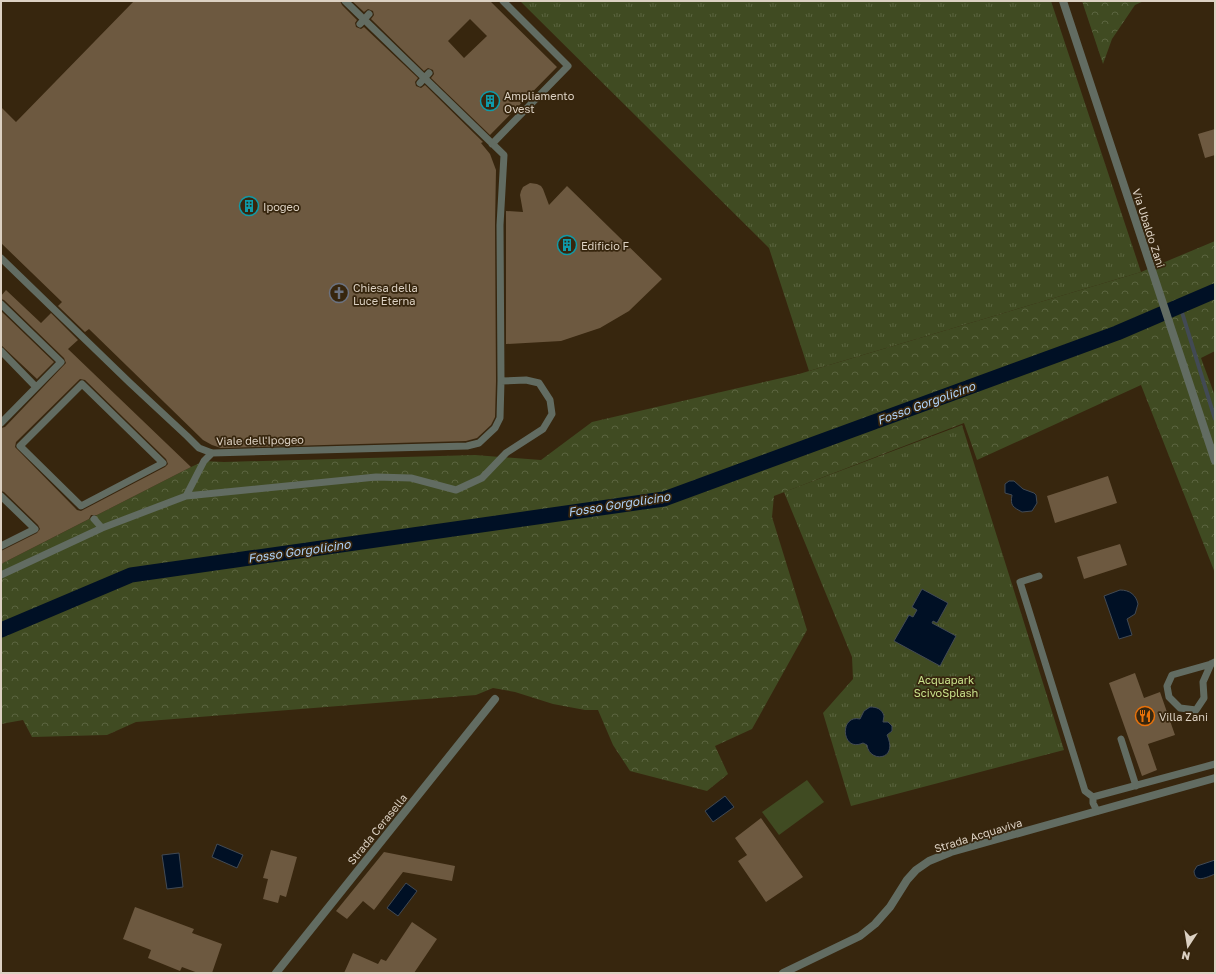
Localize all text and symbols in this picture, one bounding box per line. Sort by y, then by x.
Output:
place label: Ampliamento Ovest [504,89,575,115]
building icon: Ampliamento Ovest [479,90,501,112]
street label: Via Ubaldo Zani [1130,187,1168,269]
building icon: Ipogeo [238,195,260,217]
place label: Ipogeo [263,200,300,213]
building icon: Edificio F [556,234,578,256]
place label: Edificio F [581,239,630,252]
place label: Chiesa della Luce Eterna [353,281,418,307]
church icon: Chiesa della Luce Eterna [328,282,350,304]
water label: Fosso Gorgolicino [875,378,978,428]
street label: Viale dell'Ipogeo [216,433,304,447]
water label: Fosso Gorgolicino [567,488,672,519]
water label: Fosso Gorgolicino [247,536,352,566]
park label: Acquapark ScivoSplash [914,673,978,699]
restaurant icon: Villa Zani [1134,705,1156,727]
place label: Villa Zani [1159,710,1208,723]
street label: Strada Cerasella [345,791,409,867]
street label: Strada Acquaviva [933,815,1023,855]
north arrow [1168,926,1208,966]
text: N [1180,949,1191,963]

